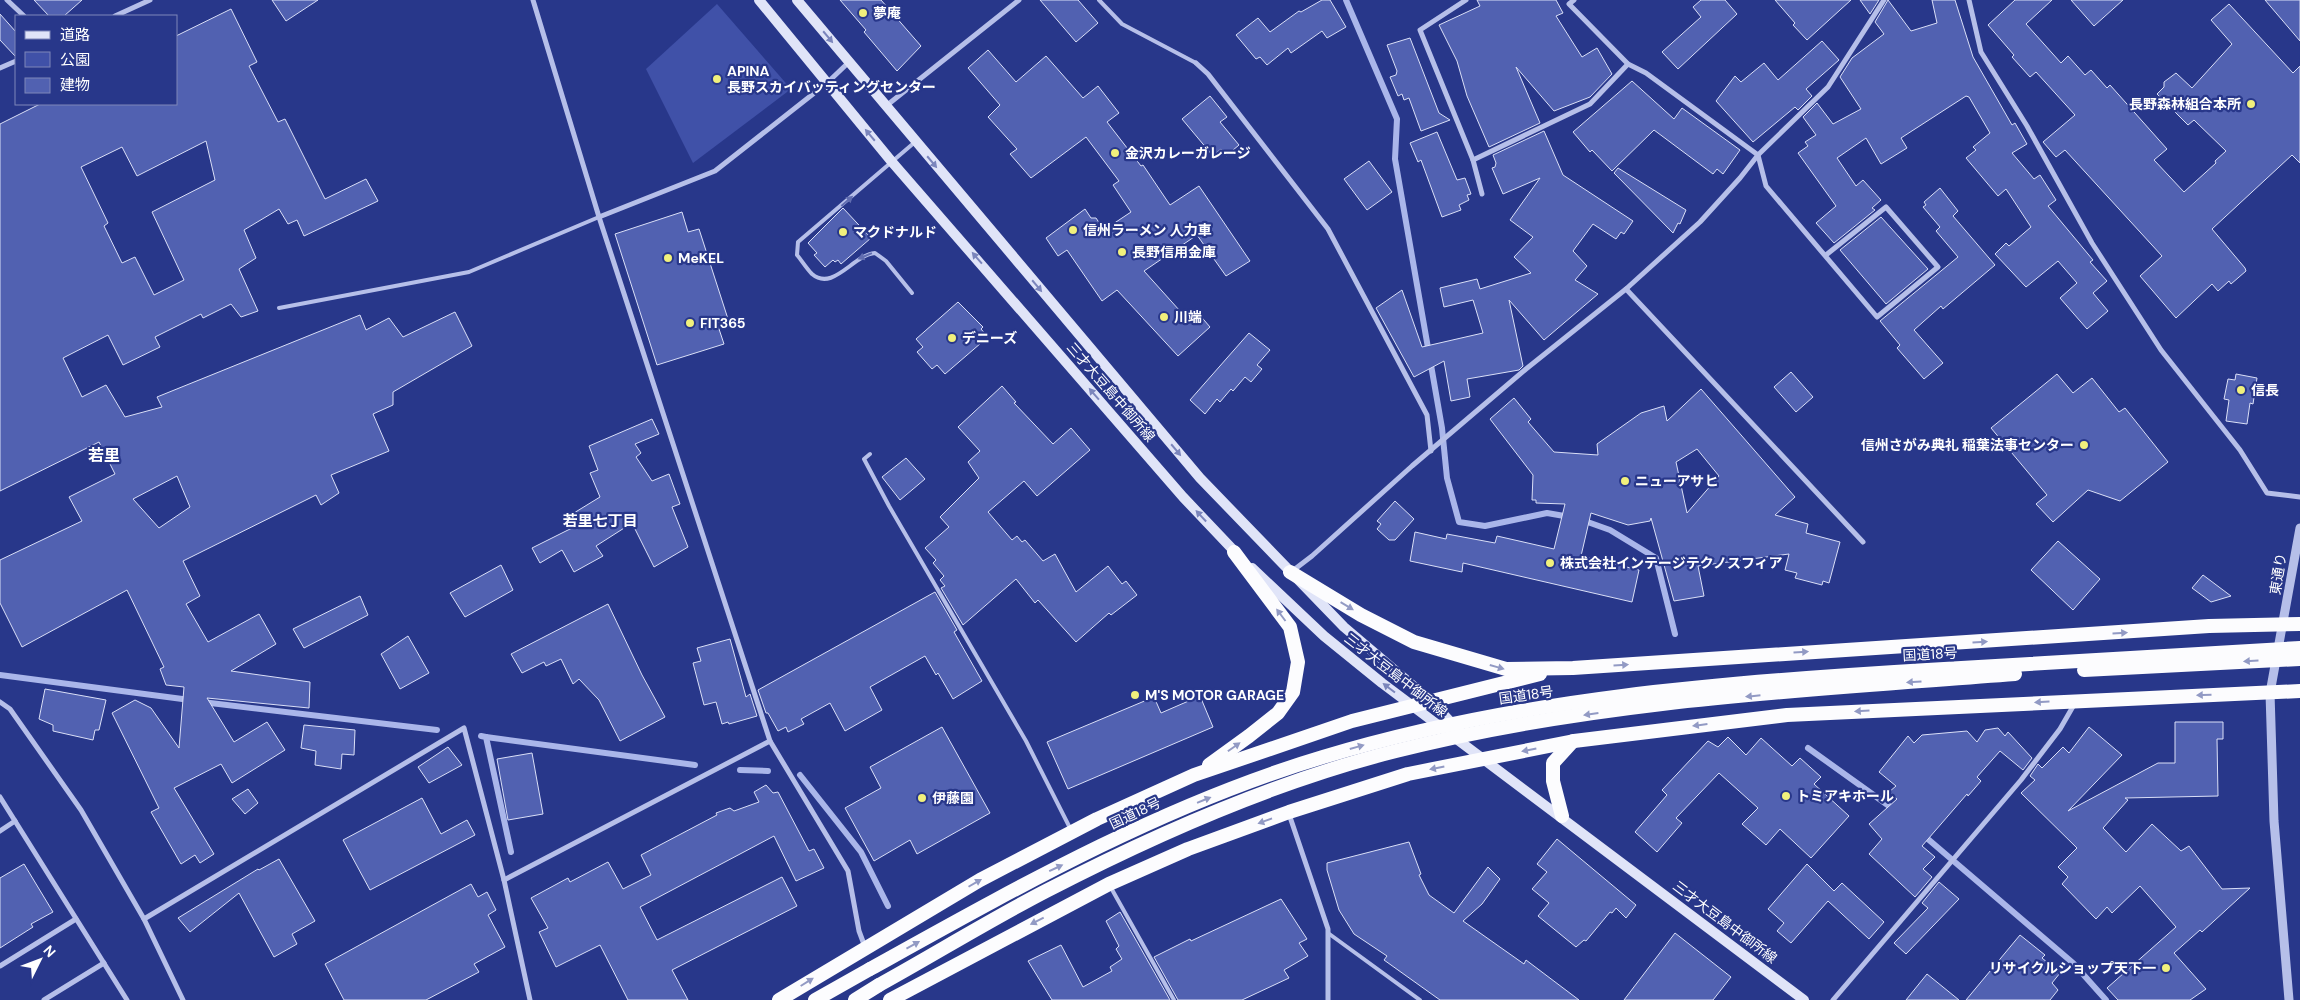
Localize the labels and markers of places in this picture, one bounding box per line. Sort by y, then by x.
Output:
place label: 夢庵 [873,4,901,22]
marker: 夢庵 [857,7,869,19]
place label: APINA 長野スカイバッティングセンター [727,62,936,96]
marker: APINA 長野スカイバッティングセンター [711,73,723,85]
place label: 長野森林組合本所 [2129,95,2241,113]
marker: 長野森林組合本所 [2245,98,2257,110]
place label: 金沢カレーガレージ [1125,144,1251,162]
marker: 金沢カレーガレージ [1109,147,1121,159]
place label: 信州ラーメン 人力車 [1083,221,1212,239]
place label: マクドナルド [853,223,937,241]
marker: 信州ラーメン 人力車 [1067,224,1079,236]
marker: マクドナルド [837,226,849,238]
place label: 長野信用金庫 [1132,243,1216,261]
marker: 長野信用金庫 [1116,246,1128,258]
place label: MeKEL [678,249,724,267]
marker: MeKEL [662,252,674,264]
place label: 川端 [1174,308,1202,326]
marker: 川端 [1158,311,1170,323]
place label: FIT365 [700,314,746,332]
marker: FIT365 [684,317,696,329]
place label: デニーズ [962,329,1017,347]
marker: デニーズ [946,332,958,344]
place label: 信長 [2251,381,2279,399]
marker: 信長 [2235,384,2247,396]
place label: 信州さがみ典礼 稲葉法事センター [1861,436,2074,454]
marker: 信州さがみ典礼 稲葉法事センター [2078,439,2090,451]
place label: ニューアサヒ [1635,472,1718,490]
marker: ニューアサヒ [1619,475,1631,487]
place label: 株式会社インテージテクノスフィア [1560,554,1783,572]
marker: 株式会社インテージテクノスフィア [1544,557,1556,569]
place label: M'S MOTOR GARAGE [1145,686,1284,704]
marker: M'S MOTOR GARAGE [1129,689,1141,701]
place label: トミアキホール [1796,787,1894,805]
place label: 伊藤園 [932,789,974,807]
marker: トミアキホール [1780,790,1792,802]
marker: 伊藤園 [916,792,928,804]
place label: リサイクルショップ天下一 [1989,959,2156,977]
marker: リサイクルショップ天下一 [2160,962,2172,974]

